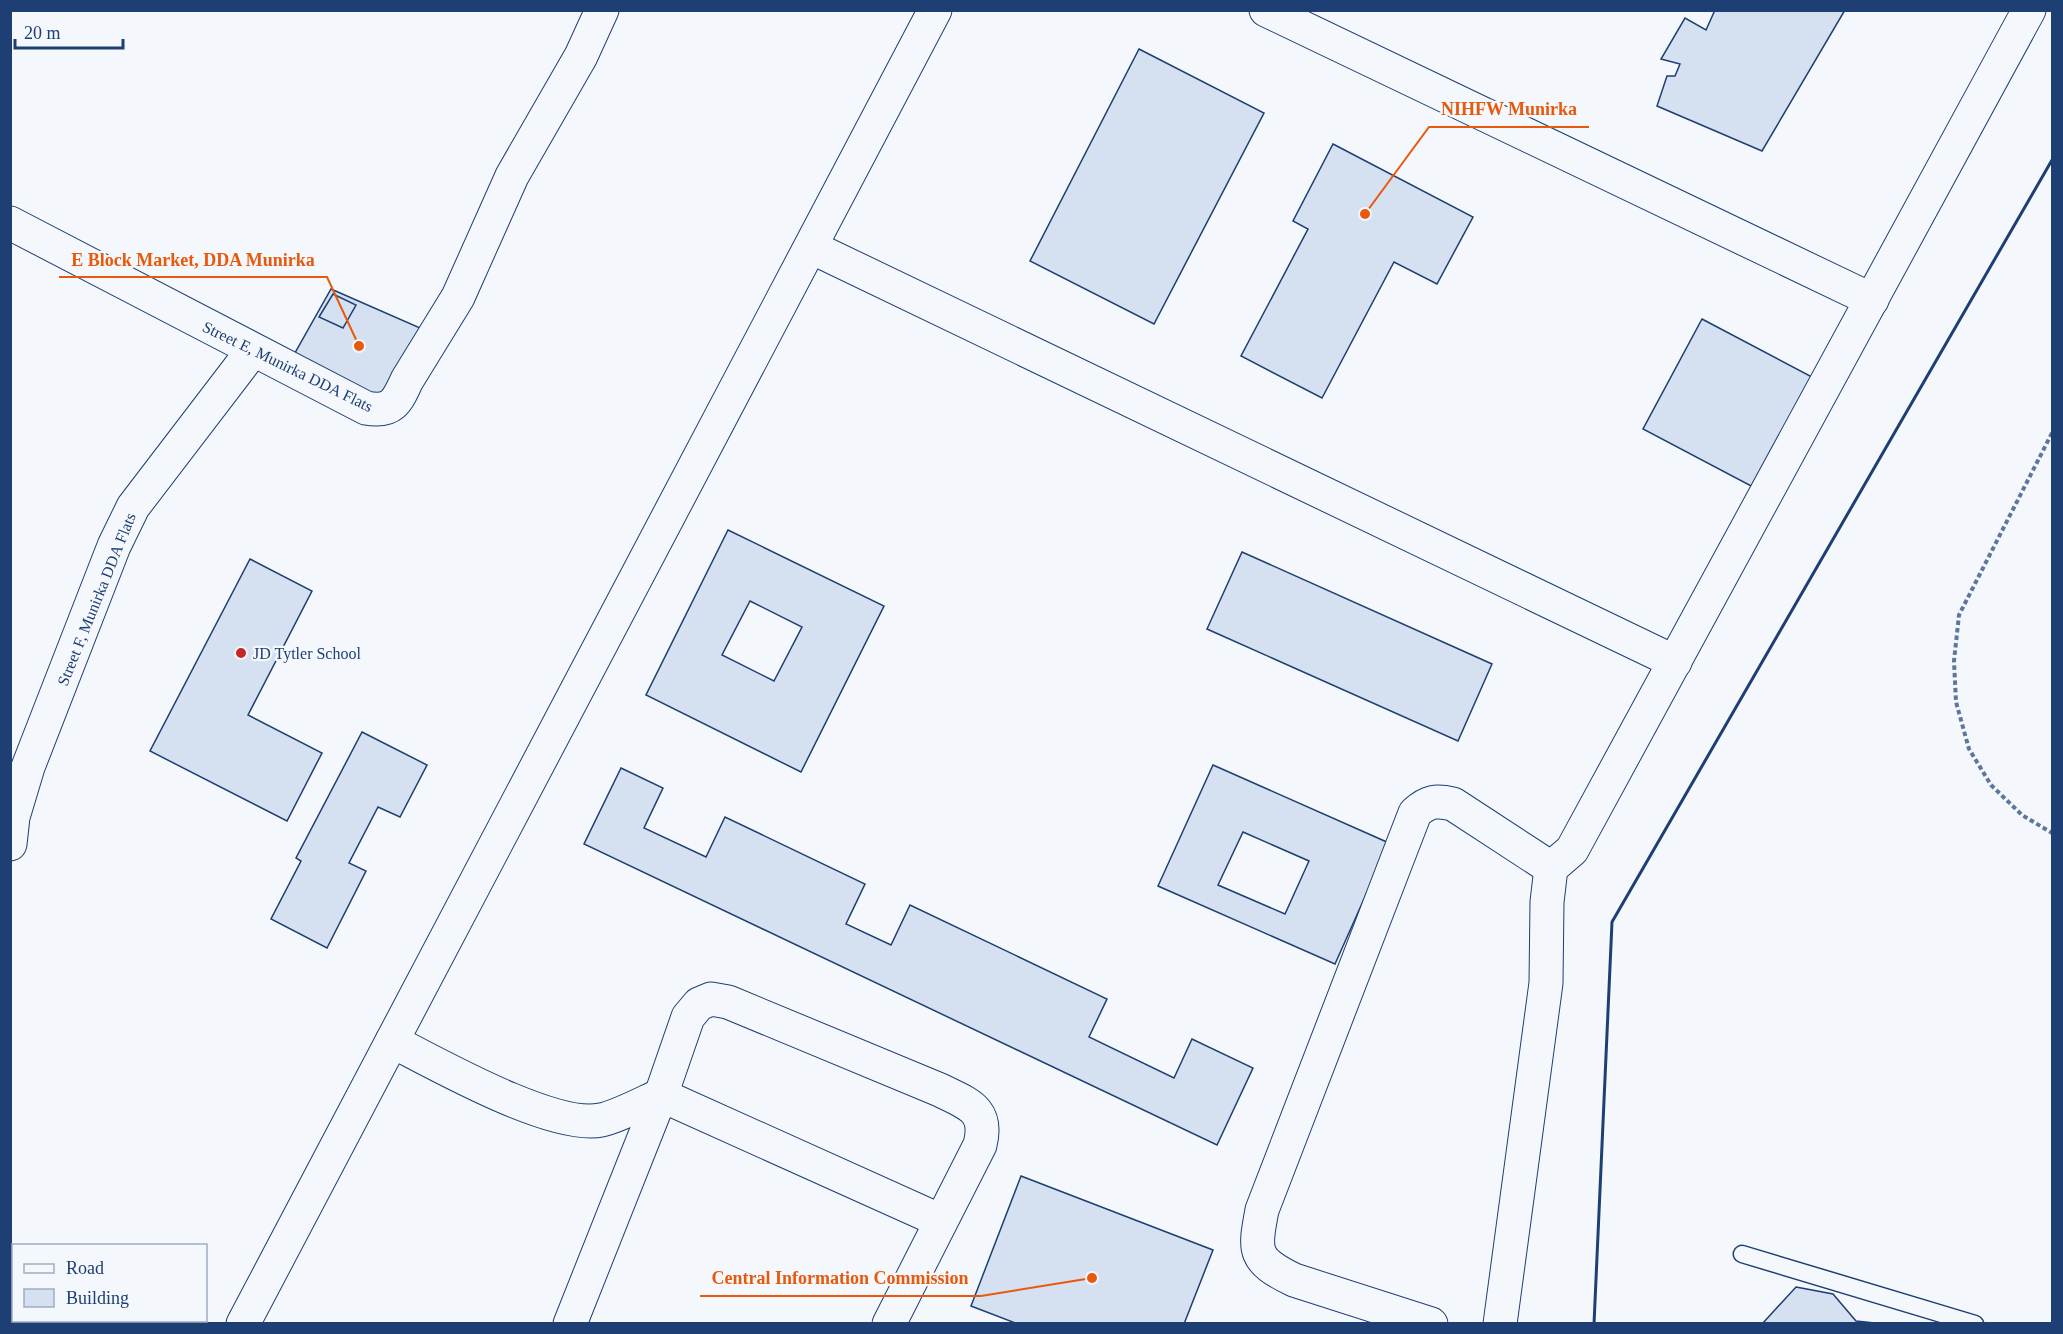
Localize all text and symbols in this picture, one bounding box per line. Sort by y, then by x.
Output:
scale bar [15,12,123,50]
text: 20 m [24,23,61,43]
callout: NIHFW Munirka [1429,91,1589,127]
text: NIHFW Munirka [1441,99,1577,119]
callout: E Block Market, DDA Munirka [59,241,327,277]
text: E Block Market, DDA Munirka [71,250,315,270]
street label: Street E, Munirka DDA Flats [200,318,376,415]
street label: Street F, Munirka DDA Flats [54,510,139,688]
place label: JD Tytler School [253,645,361,663]
marker: JD Tytler School [234,646,248,660]
legend [12,1244,207,1322]
text: Road [66,1258,104,1278]
callout: Central Information Commission [700,1260,981,1296]
text: Central Information Commission [712,1268,969,1288]
text: Building [66,1288,129,1308]

